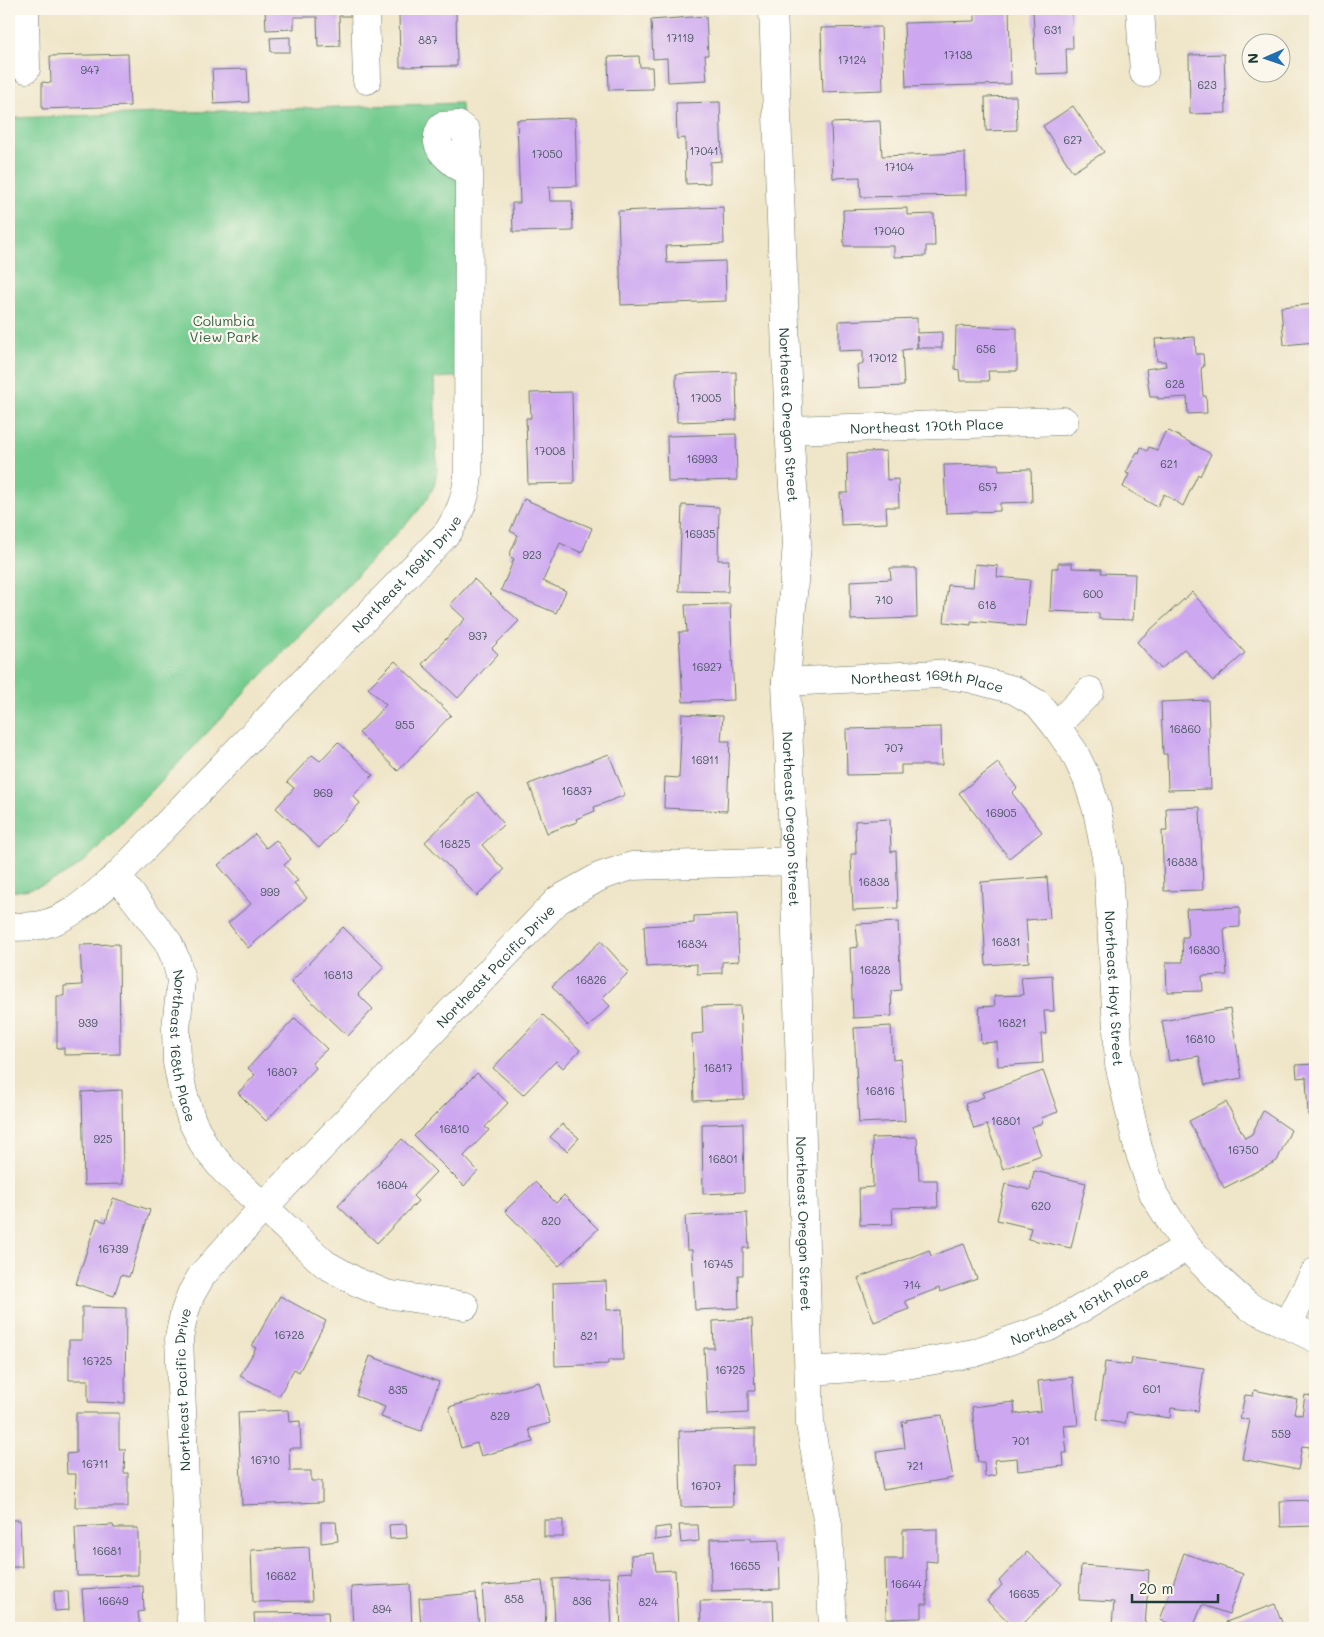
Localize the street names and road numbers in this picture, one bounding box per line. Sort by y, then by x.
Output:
street label: Northeast Oregon Street [776,327,804,503]
street label: Northeast 170th Place [850,413,1004,437]
street label: Northeast 169th Drive [347,512,465,636]
street label: Northeast 169th Place [850,664,1006,696]
street label: Northeast Oregon Street [779,731,805,906]
street label: Northeast Pacific Drive [431,900,559,1031]
street label: Northeast Hoyt Street [1101,910,1129,1067]
street label: Northeast 168th Place [166,967,201,1124]
street label: Northeast Oregon Street [792,1136,816,1311]
street label: Northeast 167th Place [1008,1262,1152,1349]
street label: Northeast Pacific Drive [169,1305,195,1472]

